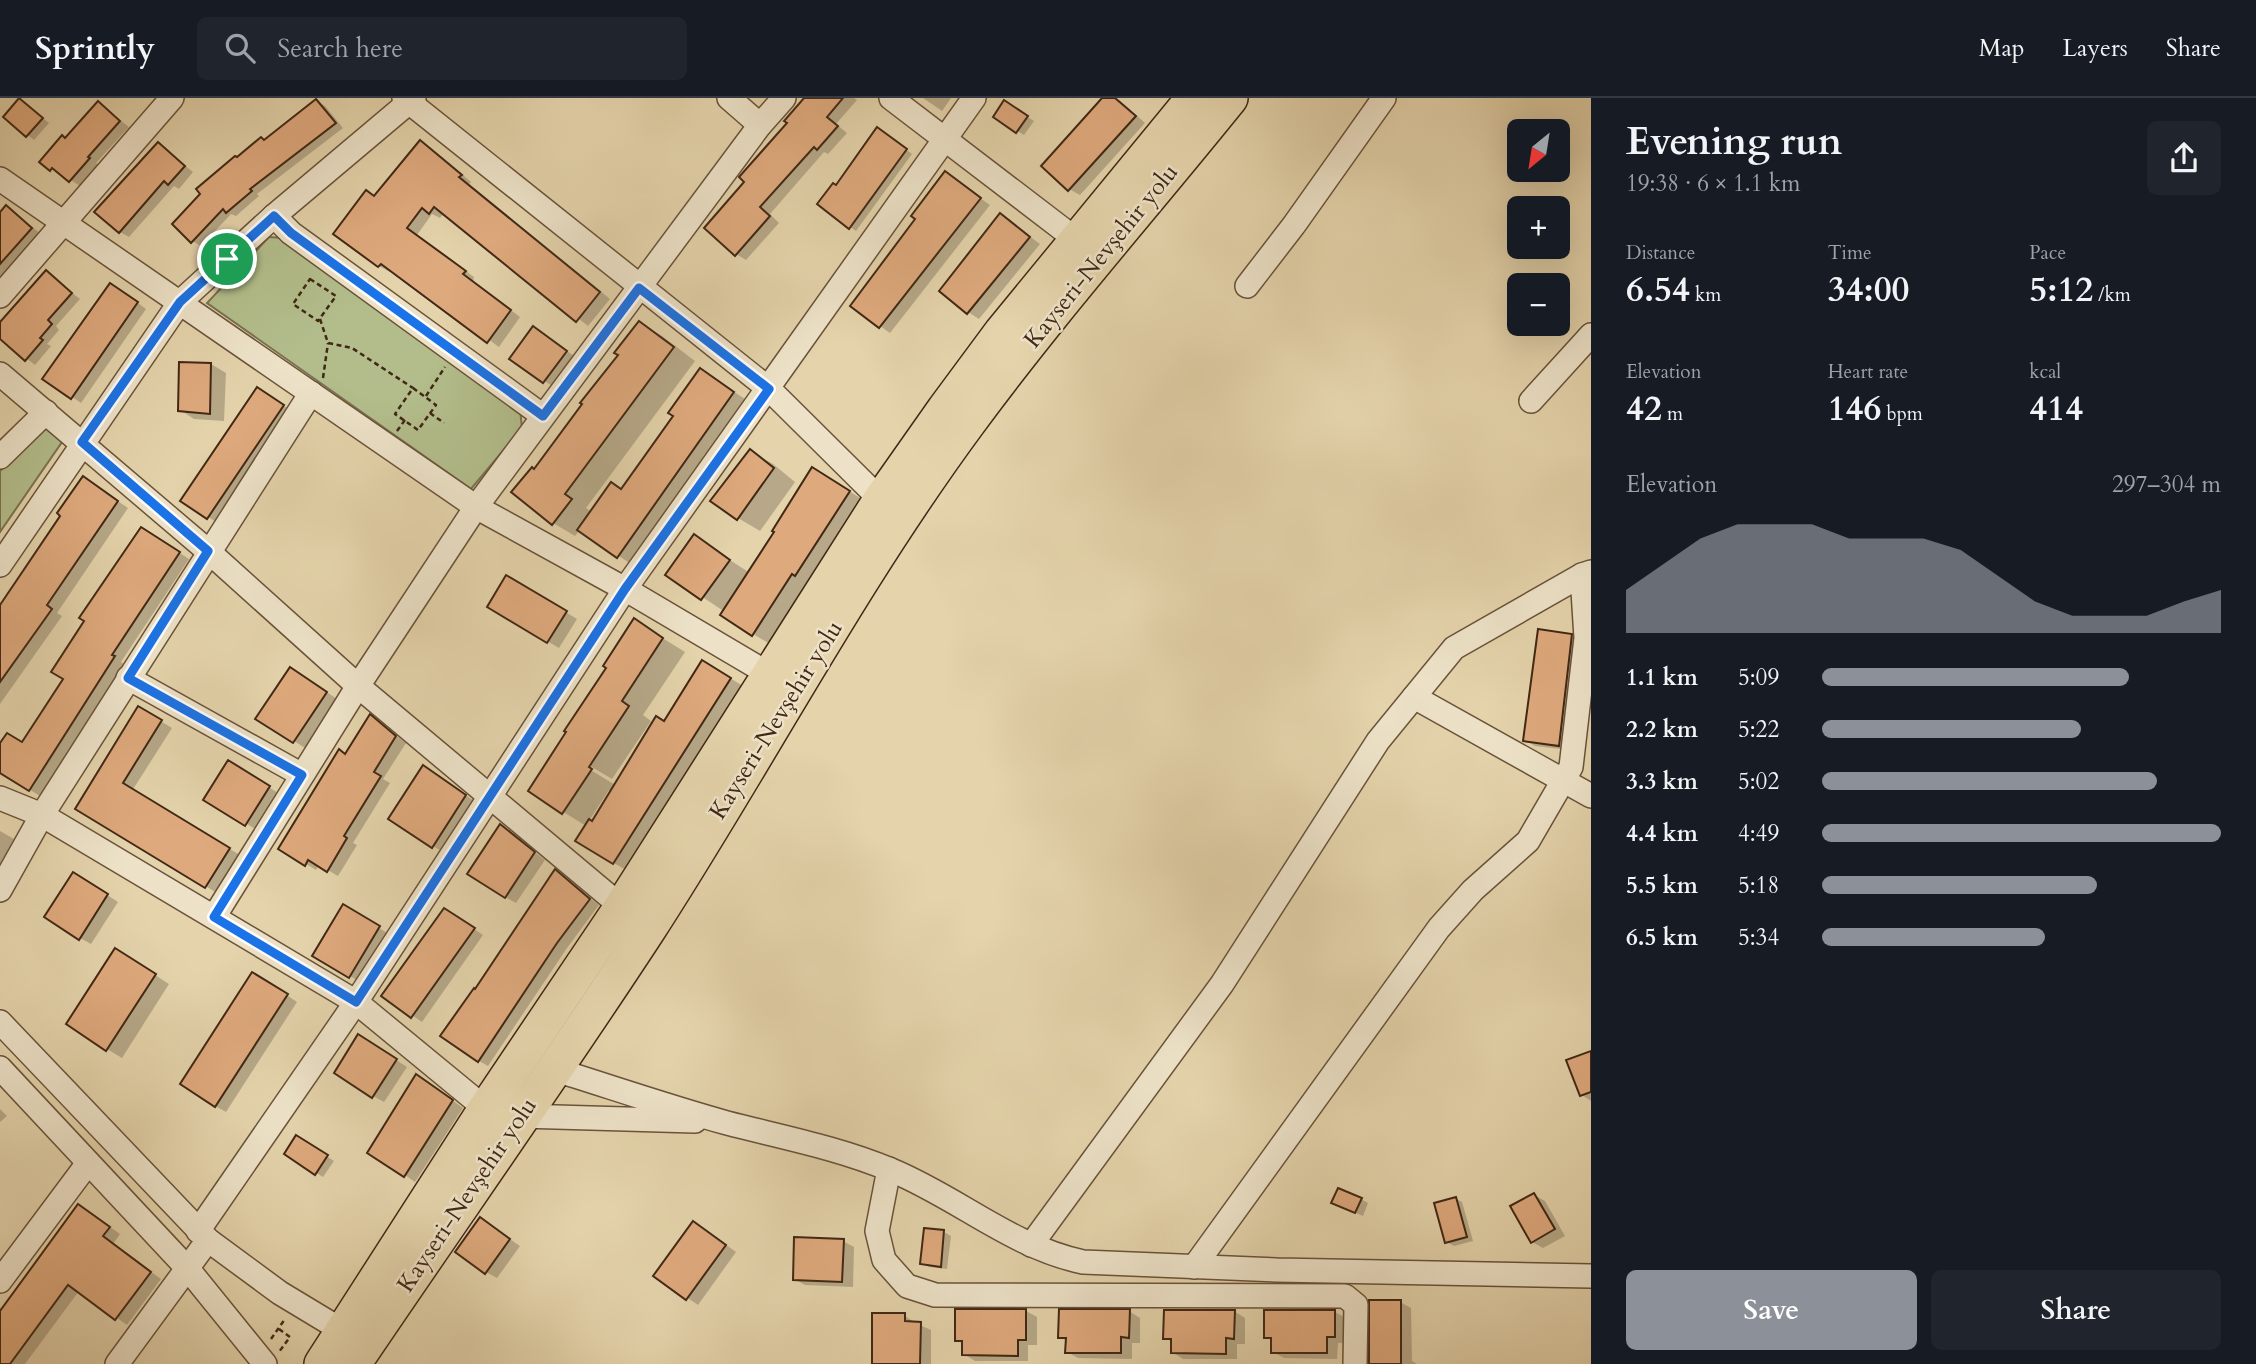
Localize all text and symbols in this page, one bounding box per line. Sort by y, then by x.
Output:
search box [197,17,687,80]
text: Sprintly [35,26,155,71]
icon: search [221,29,259,67]
text: Search here [277,31,403,66]
text: Map [1979,32,2025,65]
text: Layers [2063,32,2128,65]
text: Share [2166,32,2221,65]
text: Evening run [1626,116,1842,168]
north arrow [1507,119,1570,182]
map controls [1507,119,1570,336]
button: share [2147,121,2221,195]
street label: Kayseri-Nevşehir yolu [1016,157,1186,355]
text: 19:38 · 6 × 1.1 km [1626,168,1800,199]
button: + [1507,196,1570,259]
pin [197,229,257,289]
icon: arrive [208,240,246,278]
text: Distance [1626,240,1695,266]
text: Time [1828,240,1872,266]
text: Pace [2029,240,2066,266]
text: 6.54 [1626,266,1690,314]
text: 34:00 [1828,266,1910,314]
text: 5:12 [2029,266,2093,314]
button: − [1507,273,1570,336]
text: km [1690,282,1721,308]
text: /km [2093,282,2131,308]
text: Elevation [1626,359,1701,385]
text: Heart rate [1828,359,1908,385]
text: kcal [2029,359,2061,385]
text: 42 [1626,385,1662,433]
text: 146 [1828,385,1881,433]
text: 414 [2029,385,2083,433]
text: m [1662,401,1683,427]
text: bpm [1881,401,1923,427]
text: Elevation [1626,469,1717,500]
text: 297–304 m [2112,469,2221,500]
street label: Kayseri-Nevşehir yolu [701,614,851,826]
text: 1.1 km [1626,662,1698,693]
text: 5:09 [1738,662,1779,693]
text: 2.2 km [1626,714,1698,745]
text: 5:22 [1738,714,1779,745]
text: 3.3 km [1626,766,1698,797]
text: 5:02 [1738,766,1779,797]
text: 4.4 km [1626,818,1698,849]
text: 4:49 [1738,818,1779,849]
text: 5.5 km [1626,870,1698,901]
text: 5:18 [1738,870,1779,901]
text: 6.5 km [1626,922,1698,953]
text: 5:34 [1738,922,1779,953]
street label: Kayseri-Nevşehir yolu [389,1091,545,1299]
button: Save [1626,1270,1917,1350]
button: Share [1931,1270,2221,1350]

